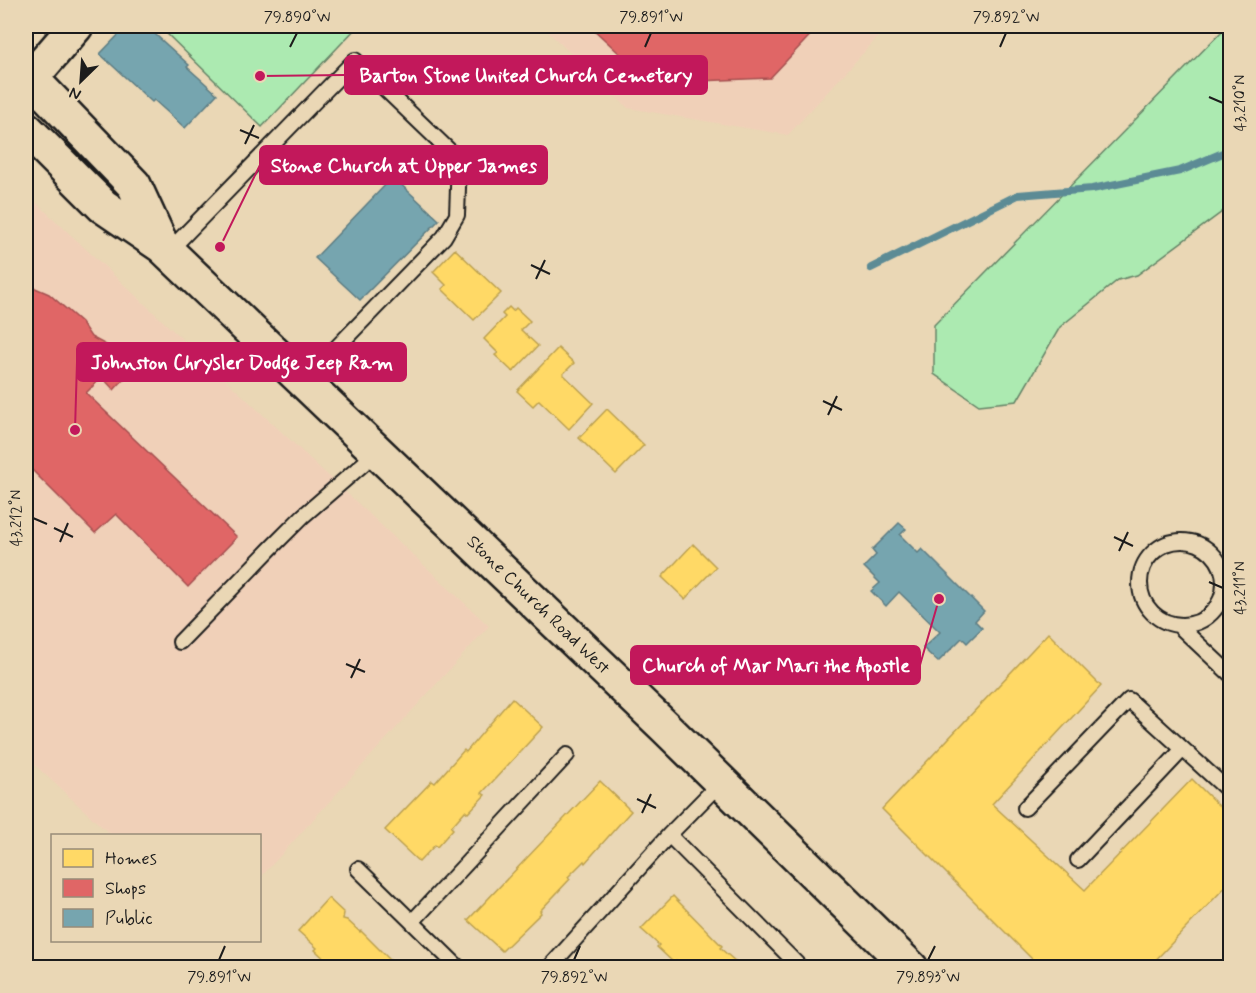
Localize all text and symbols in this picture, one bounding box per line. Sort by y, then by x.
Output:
text: 79.890°W [264,8,330,28]
text: 79.891°W [619,8,683,28]
text: 79.892°W [973,8,1039,28]
north arrow [51,51,111,111]
callout: Barton Stone United Church Cemetery [345,56,707,94]
text: Barton Stone United Church Cemetery [360,63,692,90]
text: 43.210°N [1231,75,1251,131]
text: N [66,81,85,105]
callout: Stone Church at Upper James [260,146,547,184]
text: Stone Church at Upper James [271,153,537,180]
callout: Johnston Chrysler Dodge Jeep Ram [77,343,406,381]
text: Johnston Chrysler Dodge Jeep Ram [91,350,394,379]
text: 43.212°N [7,490,27,546]
street label: Stone Church Road West [461,530,615,680]
text: 43.211°N [1231,561,1251,615]
callout: Church of Mar Mari the Apostle [631,646,920,684]
text: Church of Mar Mari the Apostle [642,653,910,681]
legend [51,834,261,942]
text: Homes [105,847,157,871]
text: Shops [105,877,146,901]
text: Public [105,907,153,931]
text: 79.891°W [187,968,251,988]
text: 79.892°W [541,968,607,988]
text: 79.893°W [896,968,960,988]

